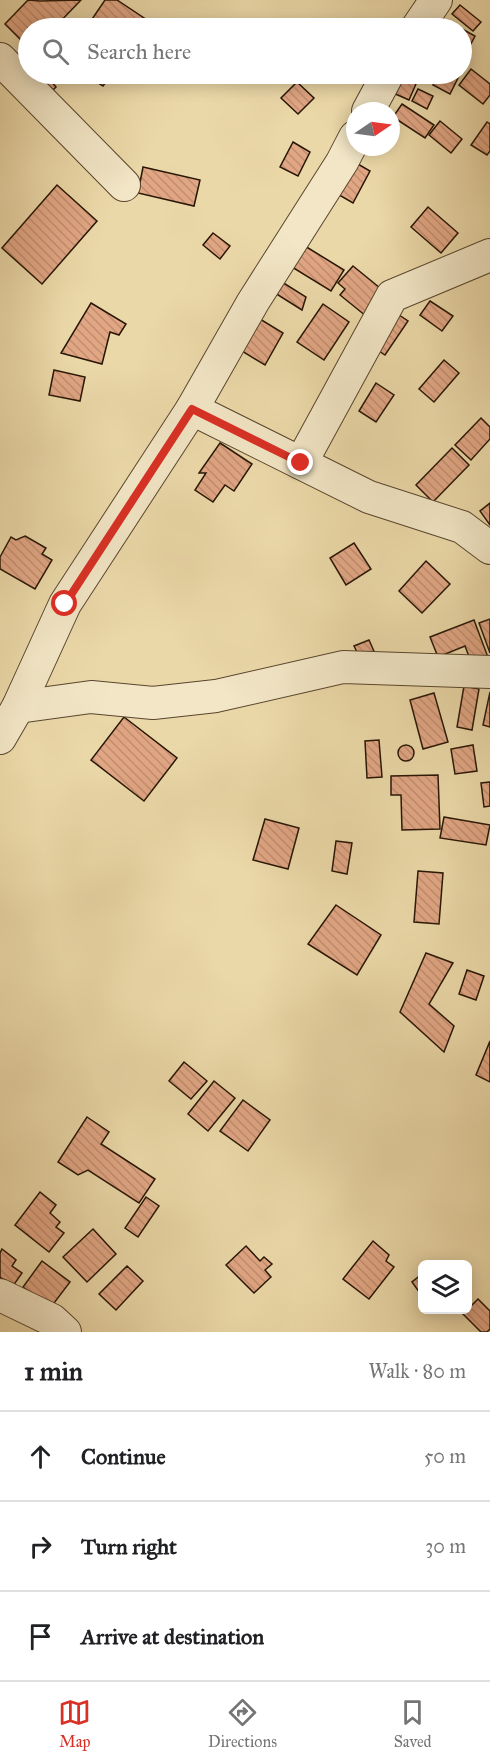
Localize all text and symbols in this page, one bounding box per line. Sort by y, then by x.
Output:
search box [18,18,472,84]
icon: search [39,35,72,68]
text: Search here [87,38,191,65]
north arrow [346,102,400,156]
route end [287,449,313,475]
route start [51,590,77,616]
map controls [418,1260,472,1314]
button: layers [418,1260,472,1314]
text: 1 min [24,1355,83,1387]
text: Walk · 80 m [368,1359,466,1383]
icon: ahead [24,1440,57,1473]
text: Continue [81,1443,166,1470]
text: 50 m [424,1444,466,1468]
icon: right [24,1530,57,1563]
text: Turn right [81,1533,177,1560]
text: 30 m [425,1534,466,1558]
icon: arrive [24,1620,57,1653]
text: Arrive at destination [81,1623,264,1650]
tab: Map [58,1696,91,1751]
tab: Directions [208,1696,277,1751]
tab: Saved [394,1696,432,1751]

